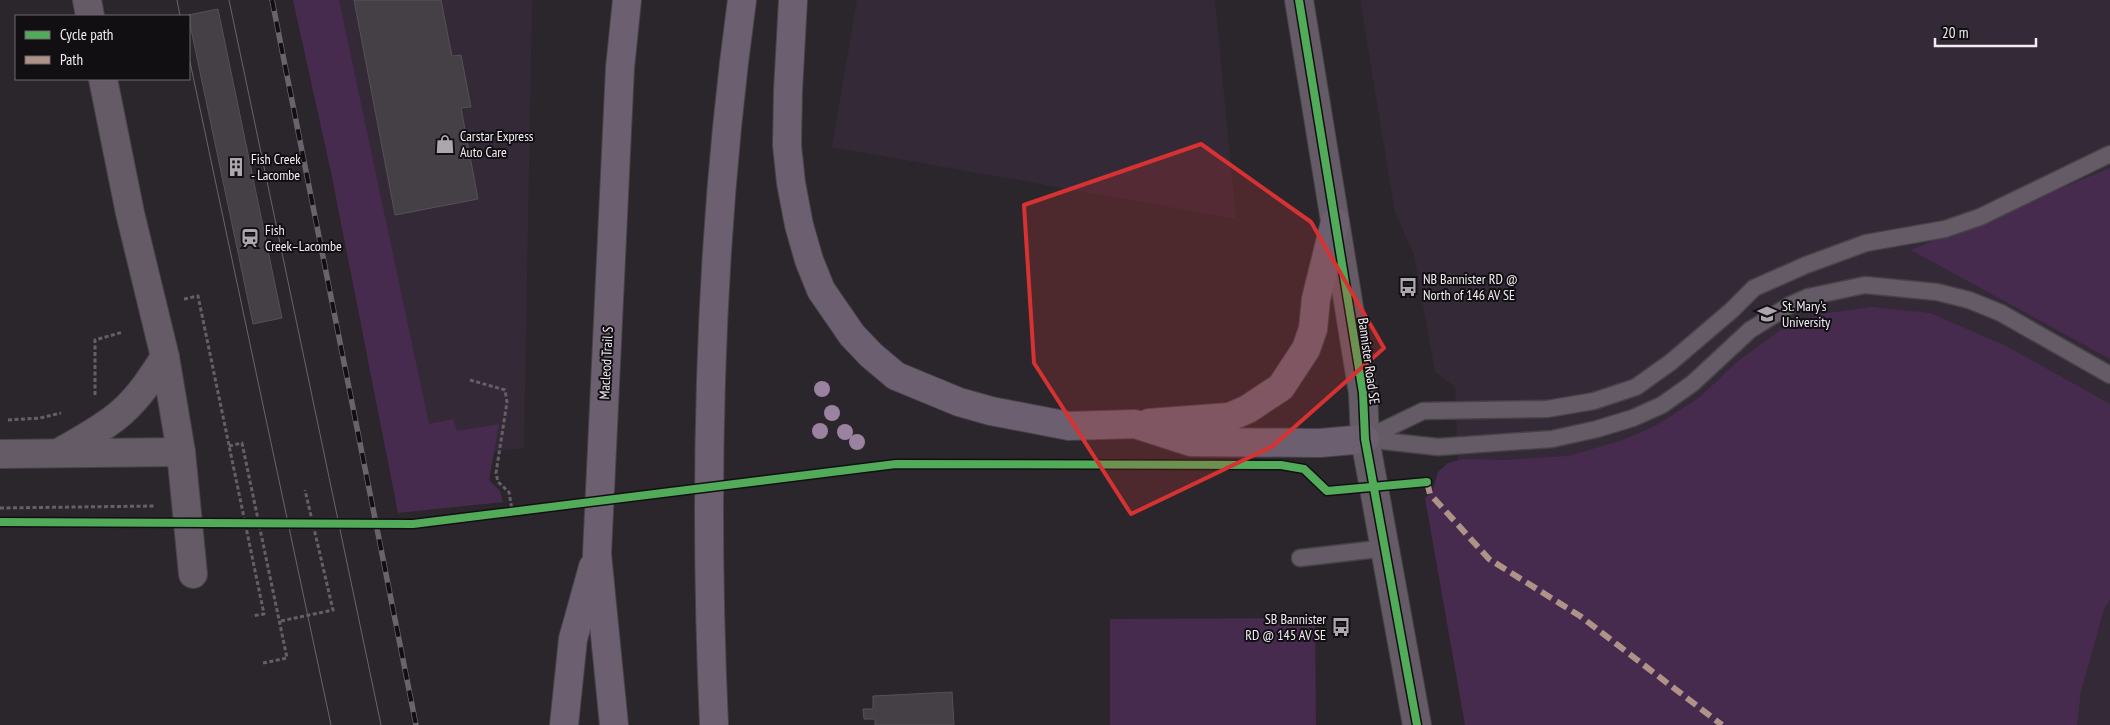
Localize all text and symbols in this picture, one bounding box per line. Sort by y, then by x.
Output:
legend [15,15,190,80]
scale bar [1935,15,2036,47]
text: 20 m [1942,23,1968,42]
text: Cycle path [60,25,113,44]
text: Path [60,50,83,69]
place label: Carstar Express Auto Care [460,127,534,161]
shop icon: Carstar Express Auto Care [434,133,456,155]
place label: Fish Creek - Lacombe [251,150,301,184]
building icon: Fish Creek - Lacombe [225,156,247,178]
place label: Fish Creek–Lacombe [265,221,342,255]
station icon: Fish Creek–Lacombe [239,227,261,249]
place label: NB Bannister RD @ North of 146 AV SE [1423,270,1518,304]
bus stop icon: NB Bannister RD @ North of 146 AV SE [1397,276,1419,298]
place label: St. Mary's University [1782,297,1831,331]
school or university icon: St. Mary's University [1756,303,1778,325]
street label: Bannister Road SE [1354,316,1384,406]
street label: Macleod Trail S [595,326,617,400]
place label: SB Bannister RD @ 145 AV SE [1245,610,1326,644]
bus stop icon: SB Bannister RD @ 145 AV SE [1330,616,1352,638]

